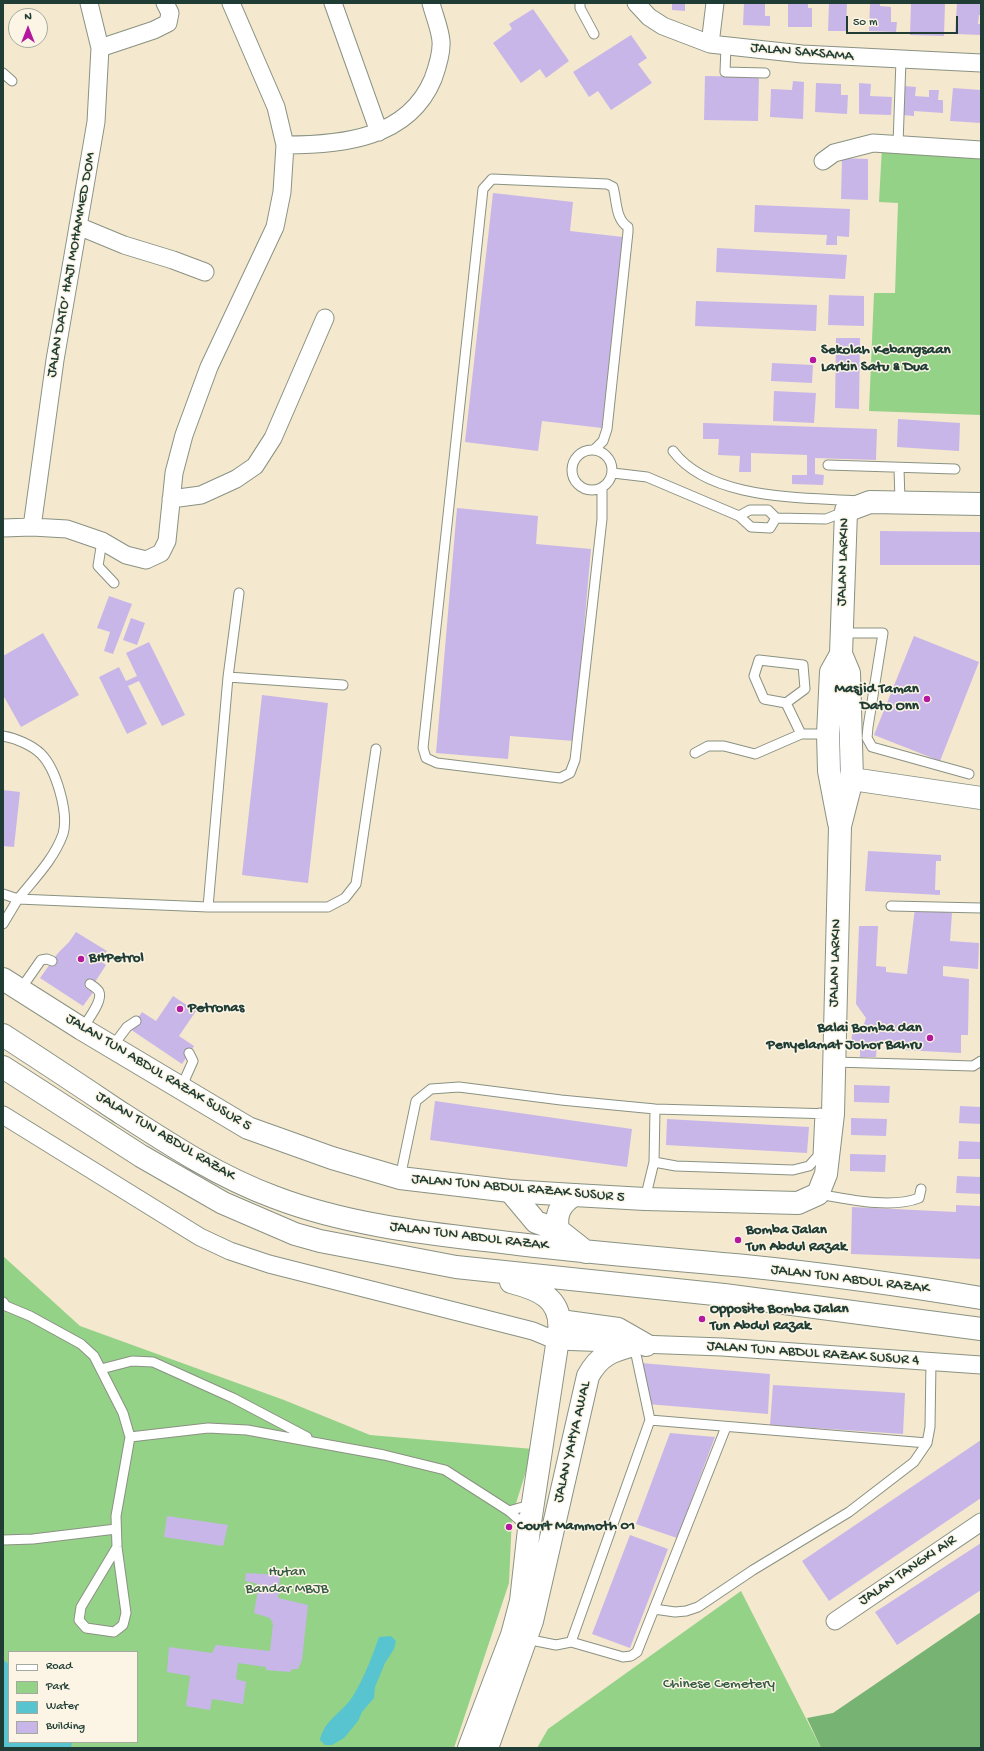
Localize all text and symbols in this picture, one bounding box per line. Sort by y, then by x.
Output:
north arrow [8,8,48,48]
scale bar [848,8,960,34]
text: N [24,11,32,23]
text: 50 m [853,16,878,30]
street label: JALAN SAKSAMA [750,40,854,66]
street label: JALAN DATO’ HAJI MOHAMMED DOM [43,151,101,379]
place label: Sekolah Kebangsaan Larkin Satu & Dua [821,342,951,377]
marker: Sekolah Kebangsaan Larkin Satu & Dua [808,355,818,365]
street label: JALAN LARKIN [833,518,855,606]
place label: Masjid Taman Dato Onn [835,681,919,716]
marker: Masjid Taman Dato Onn [922,694,932,704]
street label: JALAN LARKIN [825,919,847,1007]
place label: BHPetrol [89,950,144,968]
marker: BHPetrol [76,954,86,964]
place label: Petronas [188,1000,244,1018]
marker: Petronas [175,1004,185,1014]
street label: JALAN TUN ABDUL RAZAK SUSUR 5 [62,1010,254,1136]
place label: Balai Bomba dan Penyelamat Johor Bahru [767,1020,922,1055]
marker: Balai Bomba dan Penyelamat Johor Bahru [925,1033,935,1043]
street label: JALAN TUN ABDUL RAZAK [92,1088,238,1186]
street label: JALAN TUN ABDUL RAZAK SUSUR 5 [411,1171,625,1207]
street label: JALAN TUN ABDUL RAZAK [389,1218,549,1256]
place label: Bomba Jalan Tun Abdul Razak [746,1222,847,1257]
marker: Bomba Jalan Tun Abdul Razak [733,1235,743,1245]
street label: JALAN TUN ABDUL RAZAK [770,1261,930,1299]
place label: Opposite Bomba Jalan Tun Abdul Razak [710,1301,849,1336]
marker: Opposite Bomba Jalan Tun Abdul Razak [697,1314,707,1324]
street label: JALAN TUN ABDUL RAZAK SUSUR 4 [706,1338,920,1370]
street label: JALAN YAHYA AWAL [550,1379,596,1505]
place label: Court Mammoth 01 [517,1518,635,1536]
marker: Court Mammoth 01 [504,1522,514,1532]
street label: JALAN TANGKI AIR [856,1532,960,1610]
park label: Hutan Bandar MBJB [246,1564,328,1599]
legend [8,1651,138,1743]
text: Road [46,1660,72,1674]
park label: Chinese Cemetery [663,1676,775,1694]
text: Park [46,1680,69,1694]
text: Water [46,1700,78,1714]
text: Building [46,1720,85,1734]

